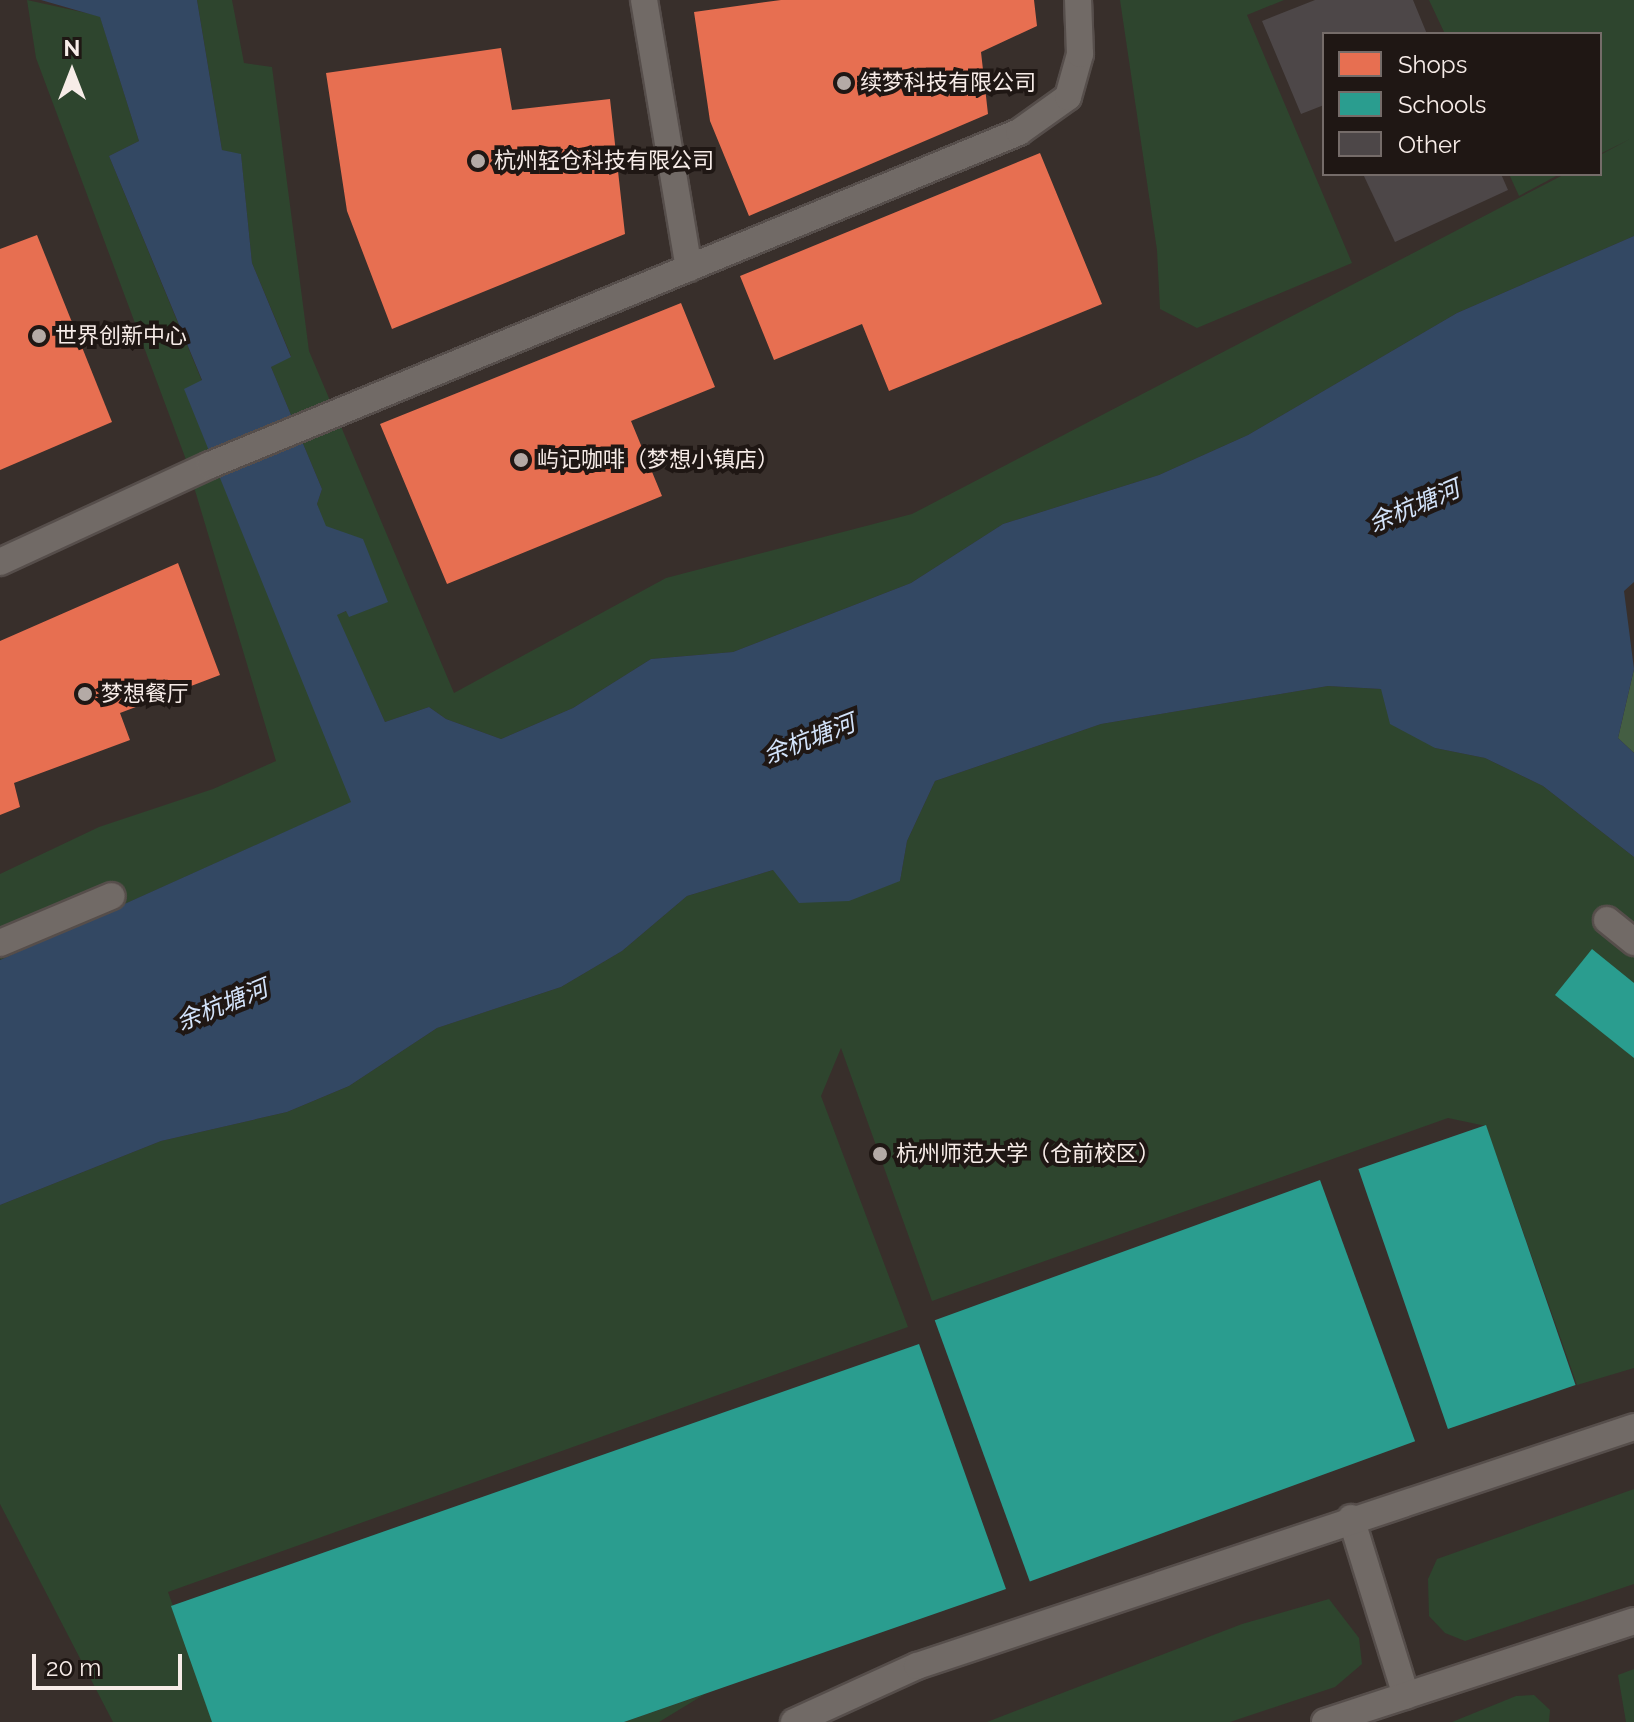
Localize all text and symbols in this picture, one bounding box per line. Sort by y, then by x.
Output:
north arrow [32,32,112,112]
legend [1322,32,1602,176]
text: N [64,35,80,61]
text: Shops [1398,50,1467,79]
place label: 续梦科技有限公司 [860,70,1036,96]
marker: 续梦科技有限公司 [835,74,853,92]
text: Schools [1398,90,1486,119]
text: Other [1398,130,1461,159]
place label: 杭州轻仓科技有限公司 [494,148,714,174]
marker: 杭州轻仓科技有限公司 [469,152,487,170]
place label: 世界创新中心 [55,323,187,349]
marker: 世界创新中心 [30,327,48,345]
place label: 屿记咖啡（梦想小镇店） [537,447,779,473]
marker: 屿记咖啡（梦想小镇店） [512,451,530,469]
water label: 余杭塘河 [1364,474,1464,538]
place label: 梦想餐厅 [101,681,189,707]
marker: 梦想餐厅 [76,685,94,703]
water label: 余杭塘河 [759,708,859,770]
water label: 余杭塘河 [172,974,272,1036]
place label: 杭州师范大学（仓前校区） [896,1141,1160,1167]
marker: 杭州师范大学（仓前校区） [871,1145,889,1163]
scale bar [36,1638,186,1688]
text: 20 m [46,1653,101,1682]

